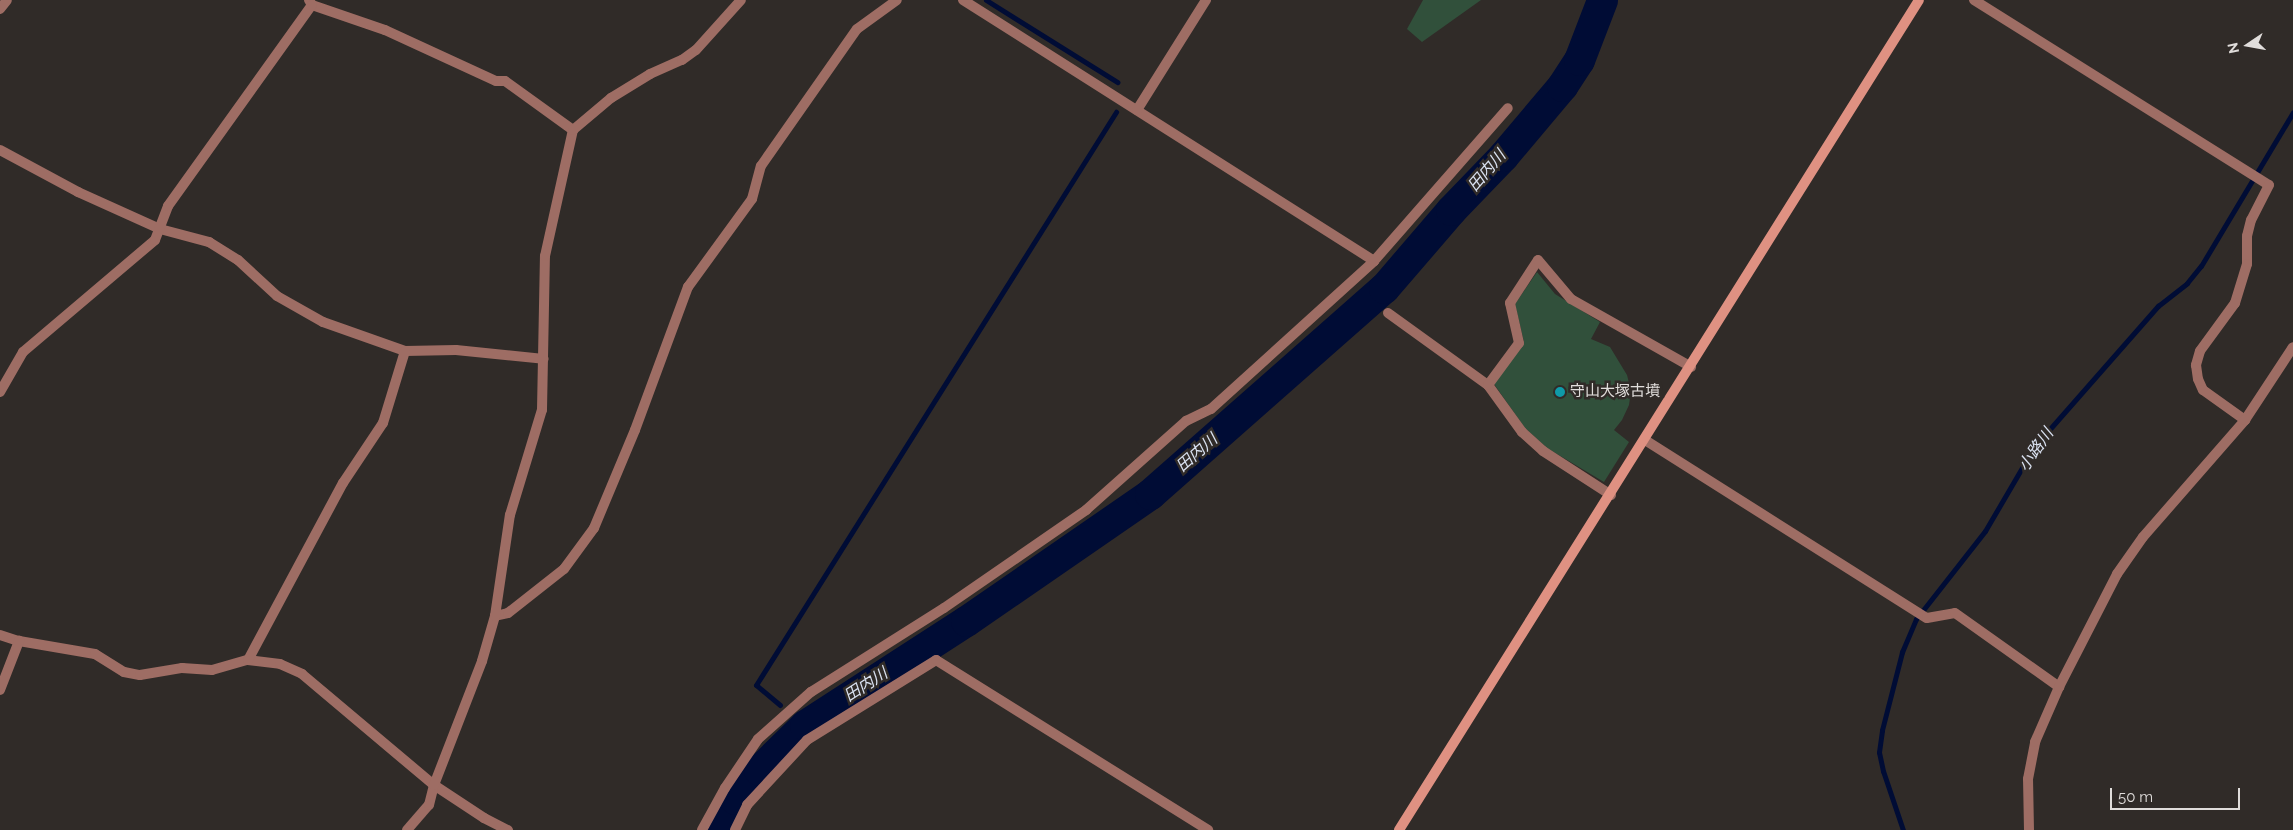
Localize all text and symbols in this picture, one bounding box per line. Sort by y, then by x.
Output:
north arrow [2223,20,2273,70]
text: N [2224,41,2242,55]
water label: 田内川 [1464,147,1510,195]
place label: 守山大塚古墳 [1570,383,1660,401]
marker: 守山大塚古墳 [1554,386,1566,398]
water label: 小路川 [2014,425,2058,475]
water label: 田内川 [1173,430,1221,476]
water label: 田内川 [841,664,891,706]
scale bar [2113,778,2243,810]
text: 50 m [2118,788,2153,806]

